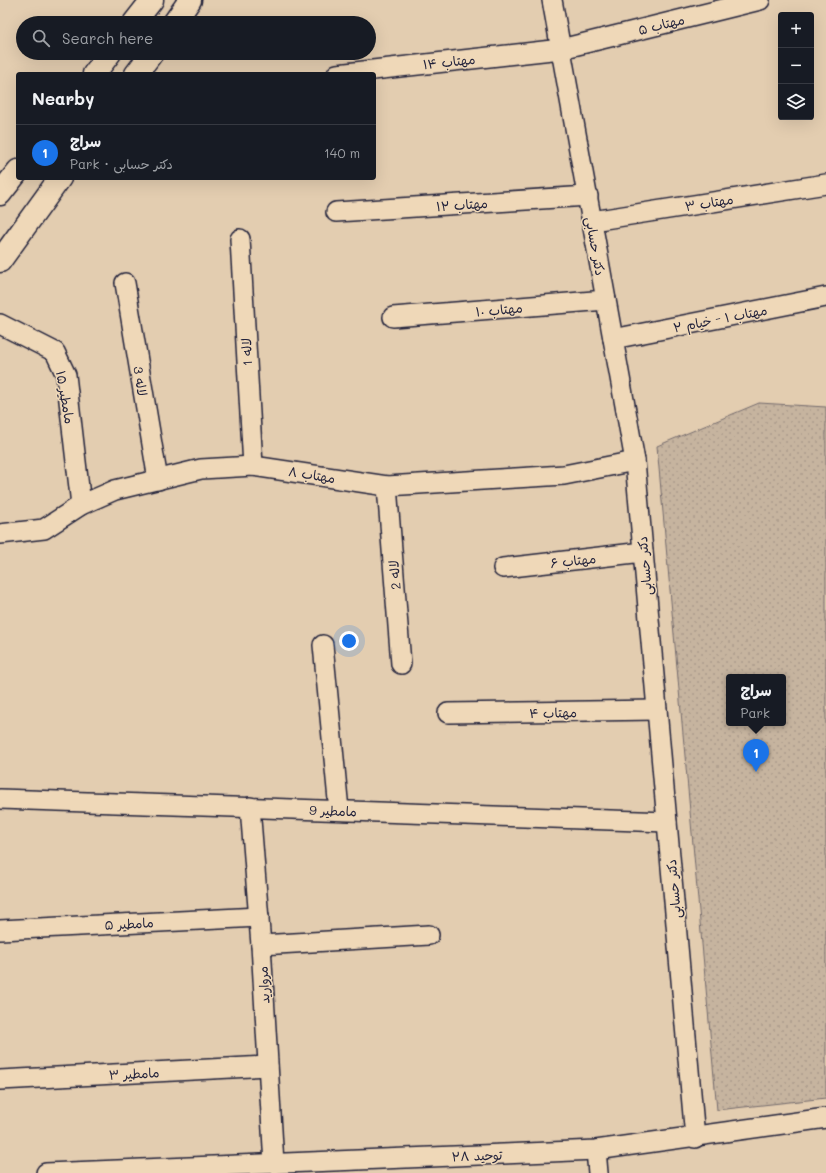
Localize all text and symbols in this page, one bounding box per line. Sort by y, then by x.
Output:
street label: مهتاب ۵ [636,10,686,39]
map controls [778,12,814,120]
button: + [778,12,814,48]
search box [16,16,376,60]
icon: search [30,27,52,49]
text: Search here [62,28,153,48]
button: − [778,48,814,84]
street label: مهتاب ۱۴ [422,50,476,73]
button: layers [778,84,814,120]
text: Nearby [32,87,94,109]
text: سراج [70,131,101,151]
text: 1 [42,144,48,161]
text: 140 m [324,144,360,161]
text: Park · دکتر حسابی [70,155,173,172]
street label: مهتاب ۳ [684,190,735,215]
street label: مهتاب ۱۲ [436,194,488,215]
street label: دکتر حسابی [581,215,610,277]
street label: مهتاب ۱۰ [475,298,523,321]
street label: مهتاب ۱ - خیام ۲ [672,301,769,338]
street label: لاله 1 [237,337,255,367]
street label: لاله 3 [130,365,152,397]
street label: مامطیر ۱۵ [52,369,79,425]
street label: مهتاب ۸ [287,462,337,487]
street label: دکتر حسابی [633,536,657,596]
street label: مهتاب ۶ [549,549,597,572]
street label: لاله 2 [384,559,404,591]
your location [339,631,359,651]
popup [726,674,786,726]
text: سراج [740,680,772,700]
street label: مهتاب ۴ [529,703,577,722]
text: Park [740,704,770,721]
pin: 1 [743,739,769,772]
street label: مامطیر 9 [309,801,357,820]
street label: دکتر حسابی [662,859,686,919]
street label: مامطیر ۵ [104,913,154,934]
street label: مروارید [254,966,273,1004]
street label: مامطیر ۳ [108,1063,160,1084]
street label: توحید ۲۸ [451,1146,503,1165]

